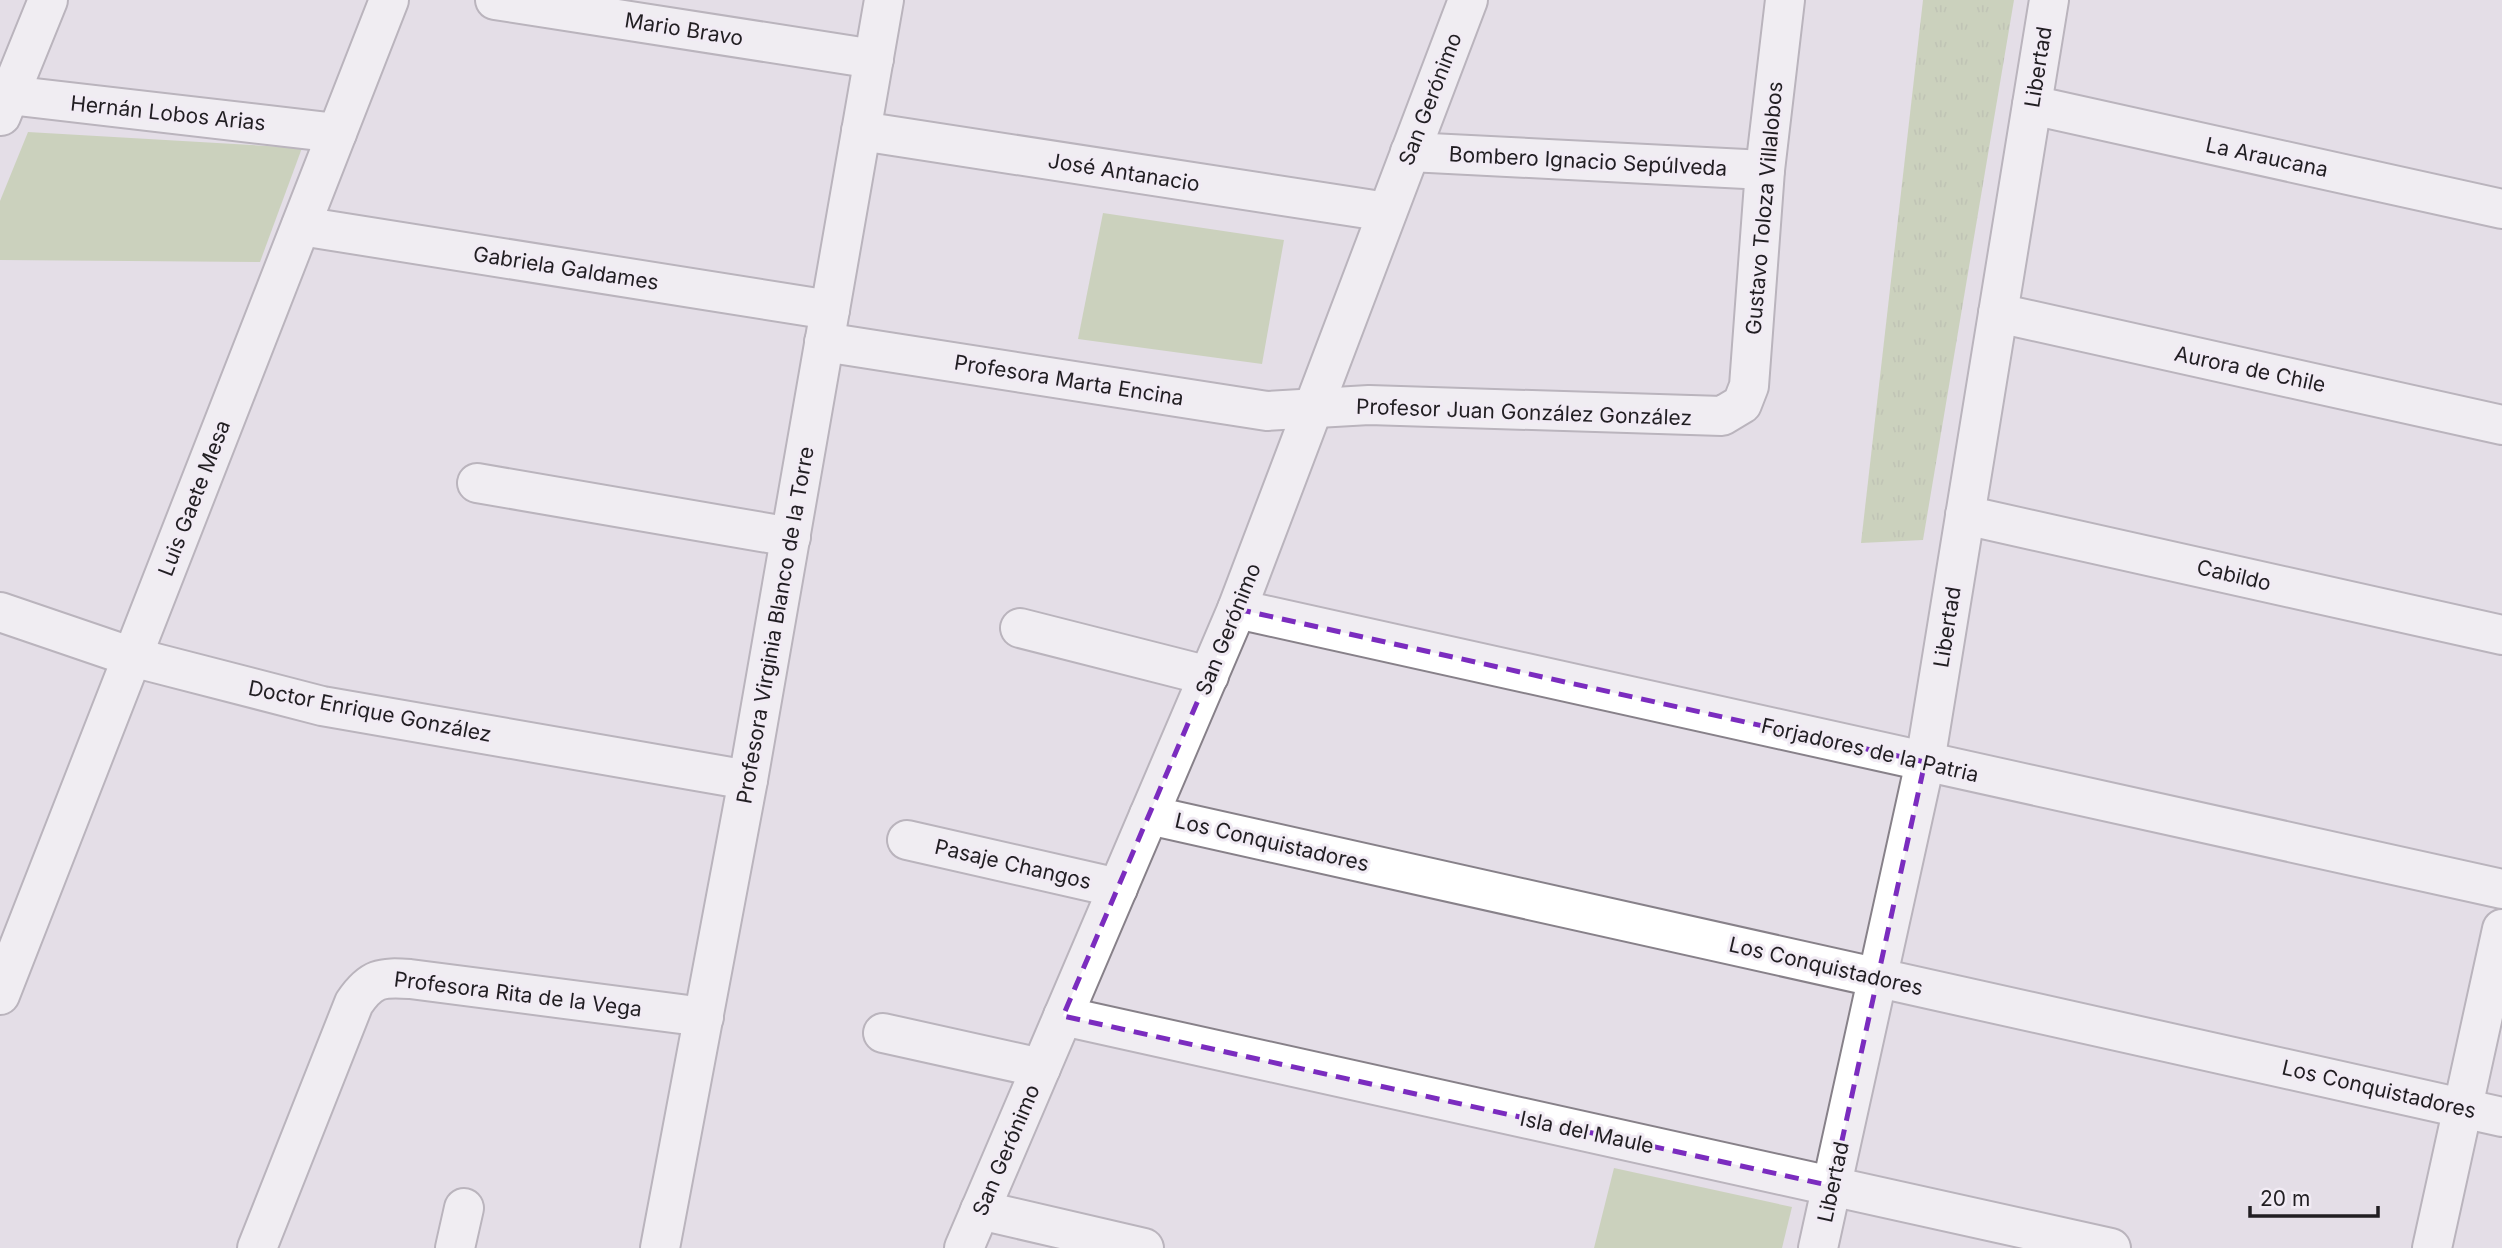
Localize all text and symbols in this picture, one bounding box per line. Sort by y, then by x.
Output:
street label: Mario Bravo [623,7,745,51]
street label: Libertad [2019,25,2057,109]
street label: San Gerónimo [1393,29,1467,169]
street label: Gustavo Toloza Villalobos [1740,80,1788,336]
street label: Hernán Lobos Arias [69,90,267,136]
street label: La Araucana [2204,132,2330,182]
street label: Bombero Ignacio Sepúlveda [1448,141,1728,181]
street label: José Antanacio [1046,148,1202,196]
street label: Gabriela Galdames [471,241,661,295]
street label: Aurora de Chile [2172,341,2328,397]
street label: Profesora Marta Encina [952,349,1186,411]
street label: Profesor Juan González González [1356,394,1692,430]
street label: Luis Gaete Mesa [153,417,235,579]
street label: Profesora Virginia Blanco de la Torre [731,444,819,806]
street label: Cabildo [2194,554,2274,596]
street label: San Gerónimo [1190,559,1266,699]
street label: Libertad [1928,585,1966,669]
street label: Doctor Enrique González [246,675,494,747]
street label: Forjadores de la Patria [1759,713,1981,787]
street label: Los Conquistadores [1173,808,1371,876]
street label: Pasaje Changos [932,834,1094,894]
street label: Los Conquistadores [1727,932,1925,1000]
street label: Profesora Rita de la Vega [393,966,643,1022]
street label: Los Conquistadores [2280,1055,2478,1123]
street label: San Gerónimo [967,1081,1045,1219]
street label: Isla del Maule [1518,1106,1656,1158]
street label: Libertad [1812,1139,1854,1225]
scale bar [2250,1174,2378,1218]
text: 20 m [2260,1186,2310,1211]

